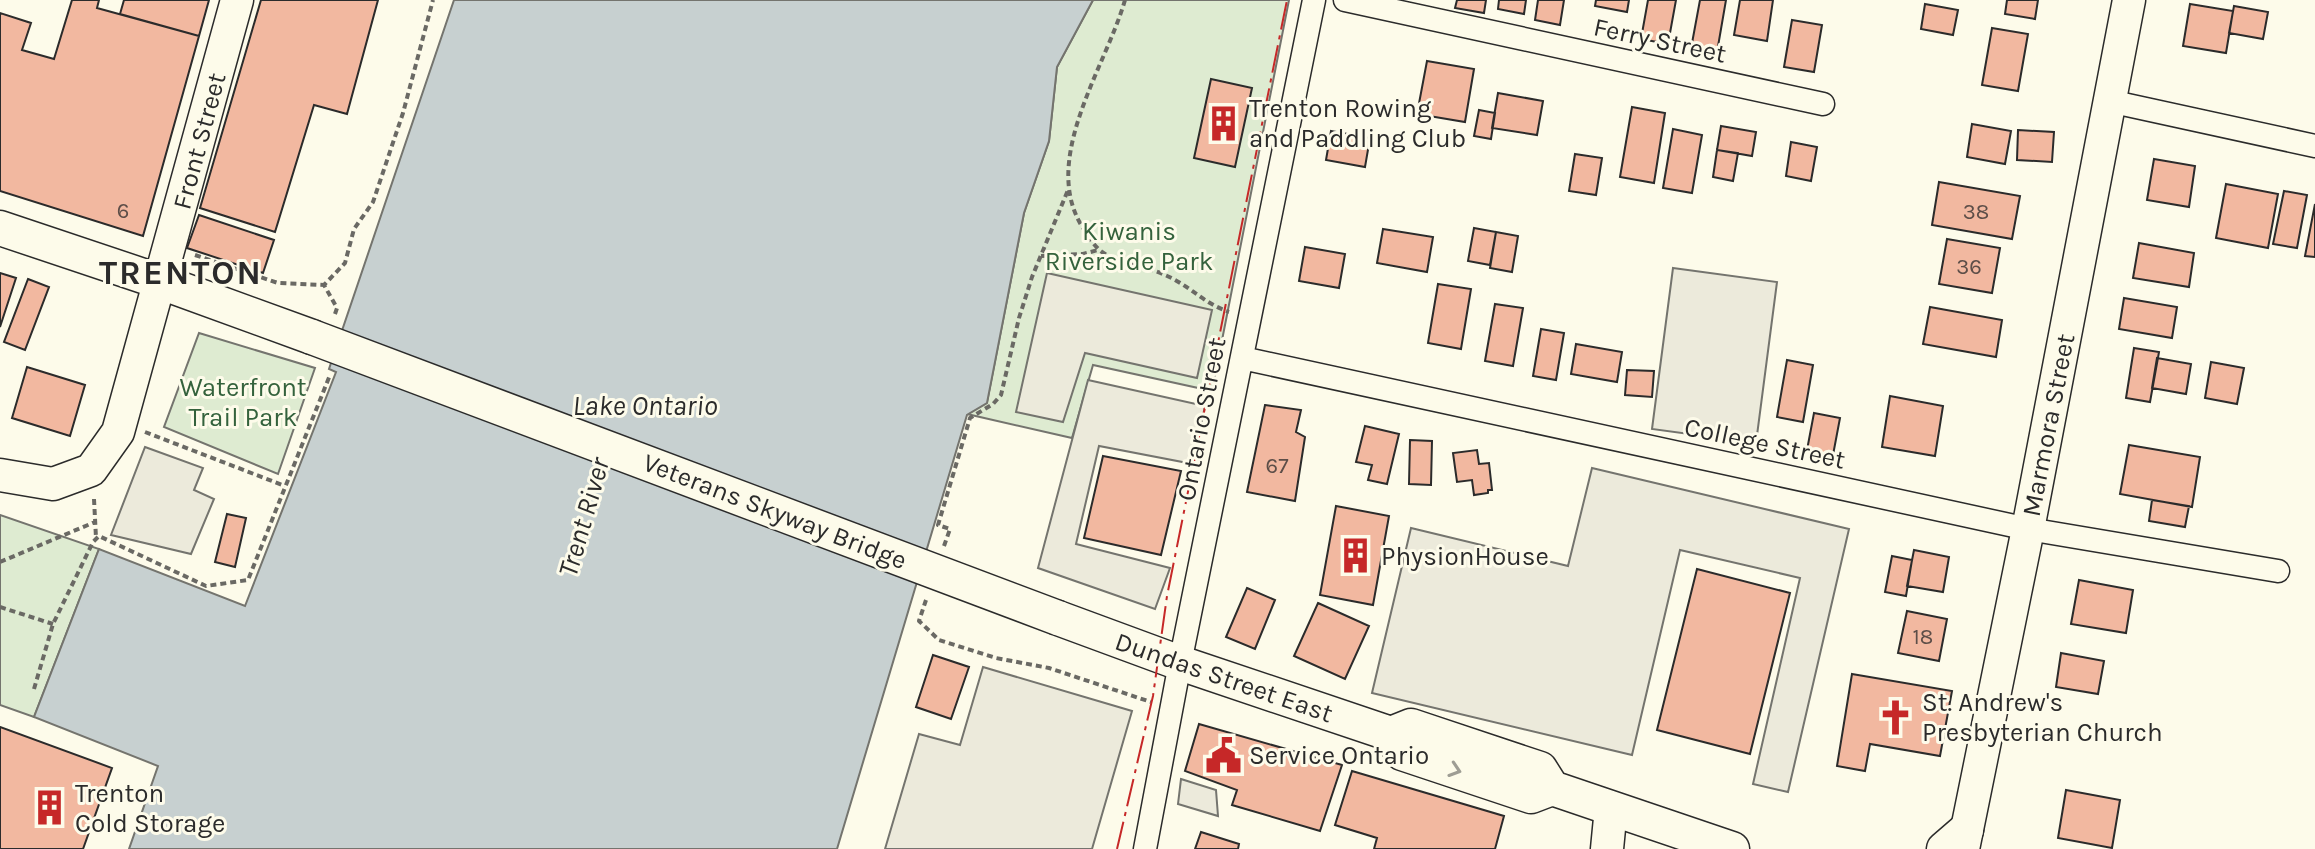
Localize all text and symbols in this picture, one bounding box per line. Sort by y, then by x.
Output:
street label: Ferry Street [1591,11,1729,70]
street label: Front Street [166,69,233,213]
place label: Trenton Rowing and Paddling Club [1249,93,1466,154]
building icon: Trenton Rowing and Paddling Club [1204,104,1242,142]
house number: 6 [117,198,129,224]
house number: 38 [1963,199,1989,225]
park label: Kiwanis Riverside Park [1045,216,1213,277]
district label: TRENTON [99,253,263,293]
house number: 36 [1956,254,1982,280]
street label: Marmora Street [2016,331,2081,519]
street label: Ontario Street [1170,335,1233,503]
park label: Waterfront Trail Park [179,372,307,433]
water label: Lake Ontario [572,389,718,422]
street label: College Street [1682,411,1848,476]
street label: Veterans Skyway Bridge [639,447,911,576]
water label: Trent River [551,452,617,580]
house number: 67 [1266,453,1288,479]
building icon: PhysionHouse [1336,537,1374,575]
place label: PhysionHouse [1381,541,1549,572]
house number: 18 [1913,624,1933,650]
street label: Dundas Street East [1111,626,1337,729]
place label: St. Andrew's Presbyterian Church [1922,687,2163,748]
church icon: St. Andrew's Presbyterian Church [1877,698,1915,736]
public building icon: Service Ontario [1204,736,1242,774]
place label: Service Ontario [1249,740,1429,771]
one-way arrow [1447,761,1461,777]
place label: Trenton Cold Storage [75,778,225,839]
building icon: Trenton Cold Storage [30,789,68,827]

